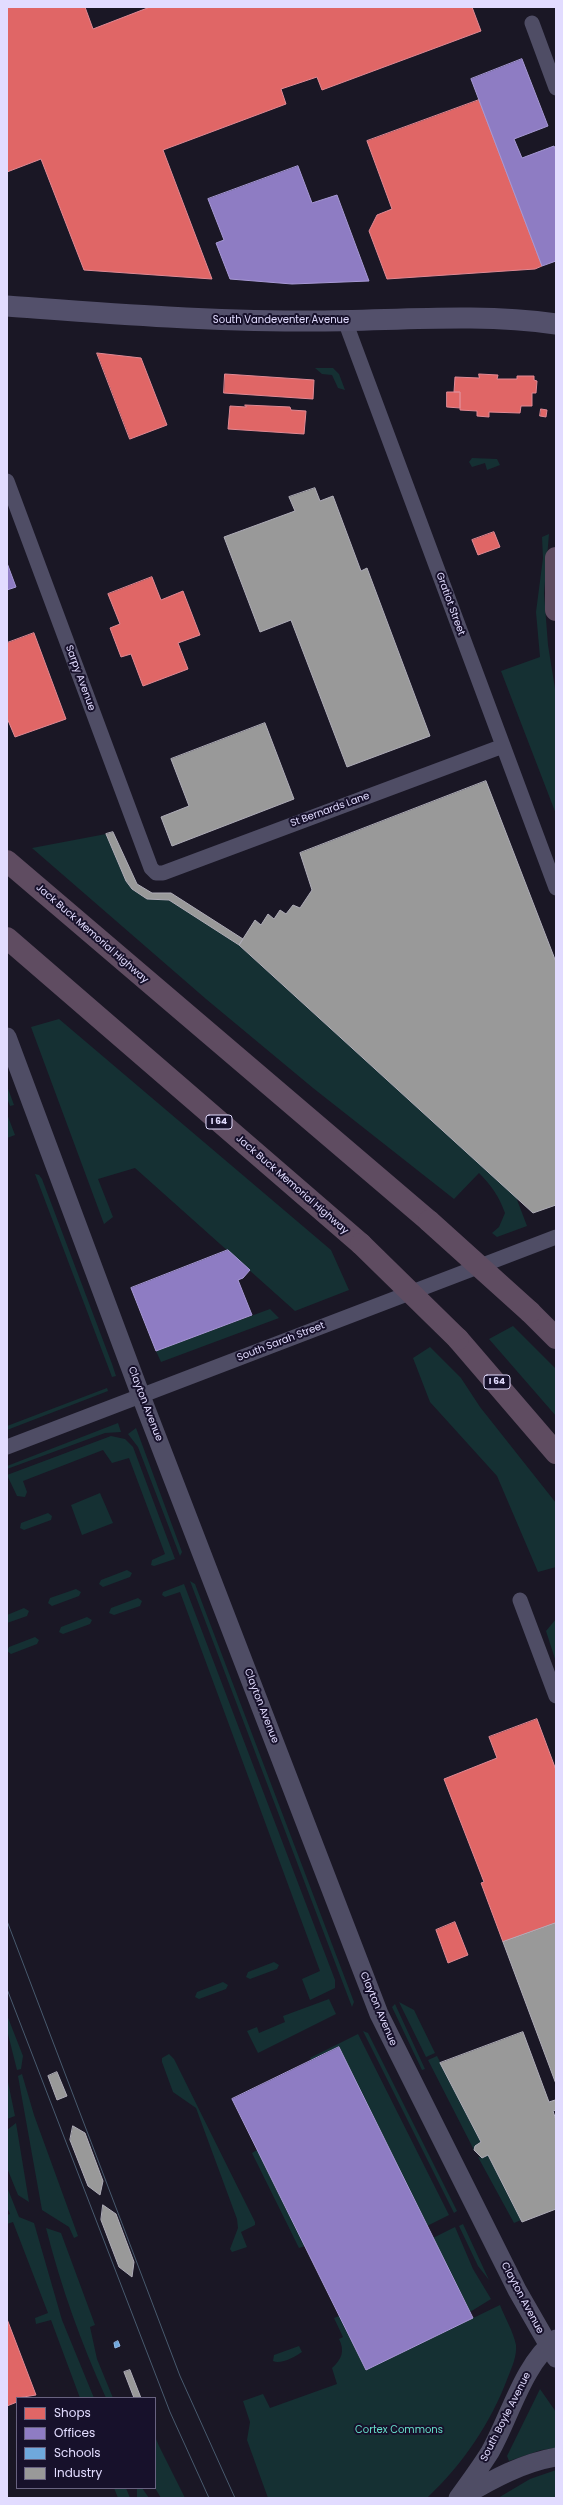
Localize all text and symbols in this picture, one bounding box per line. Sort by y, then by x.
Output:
street label: South Vandeventer Avenue [213,314,349,326]
street label: Gratiot Street [433,571,467,637]
street label: Sarpy Avenue [63,644,97,712]
street label: St Bernards Lane [289,790,371,830]
street label: Jack Buck Memorial Highway [33,882,151,986]
road number: I 64 [206,1115,232,1129]
street label: Jack Buck Memorial Highway [233,1133,351,1237]
street label: South Sarah Street [236,1320,326,1364]
street label: Clayton Avenue [125,1365,165,1443]
road number: I 64 [484,1375,510,1389]
street label: Clayton Avenue [241,1667,281,1745]
street label: Clayton Avenue [357,1970,399,2048]
street label: Clayton Avenue [498,2260,546,2336]
street label: South Boyle Avenue [478,2370,534,2464]
legend [16,2397,156,2489]
text: Shops [54,2404,91,2421]
text: Offices [54,2424,95,2441]
park label: Cortex Commons [355,2424,443,2436]
text: Schools [54,2444,101,2461]
text: Industry [54,2464,102,2481]

